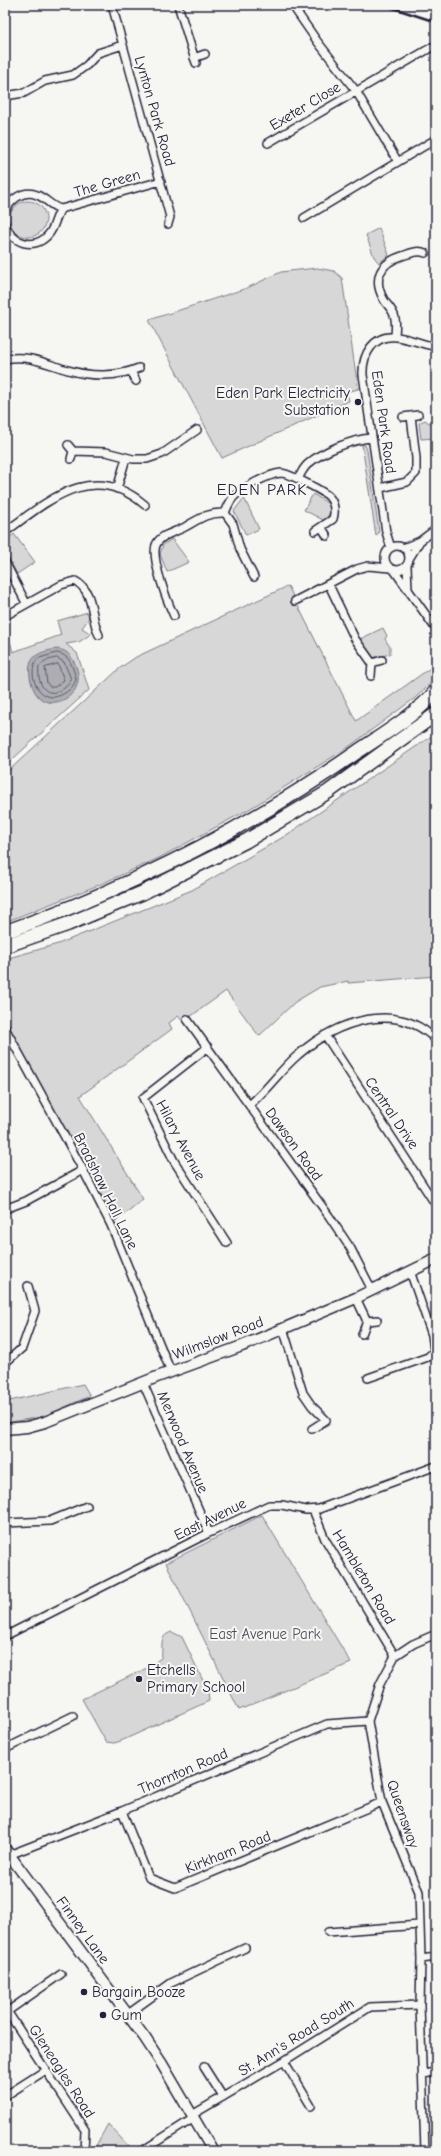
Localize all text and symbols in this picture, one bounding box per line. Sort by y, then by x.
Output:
street label: Lynton Park Road [131,54,179,168]
street label: Exeter Close [266,78,344,134]
street label: The Green [72,165,142,201]
street label: Eden Park Road [368,369,400,475]
place label: Eden Park Electricity Substation [216,384,350,419]
marker: Eden Park Electricity Substation [353,397,363,407]
district label: EDEN PARK [217,481,307,499]
street label: Central Drive [361,1073,423,1153]
street label: Hilary Avenue [152,1097,210,1184]
street label: Dawson Road [261,1104,327,1184]
street label: Bradshaw Hall Lane [70,1130,142,1253]
street label: Wilmslow Road [170,1312,266,1364]
street label: Merwood Avenue [153,1388,213,1496]
street label: East Avenue [171,1494,249,1544]
street label: Hambleton Road [329,1526,399,1628]
park label: East Avenue Park [209,1625,322,1643]
place label: Etchells Primary School [147,1661,245,1696]
marker: Etchells Primary School [134,1674,144,1684]
street label: Thornton Road [136,1744,230,1798]
street label: Queensway [383,1778,423,1851]
street label: Kirkham Road [183,1827,273,1877]
street label: Finney Lane [53,1893,114,1968]
place label: Bargain Booze [92,1983,186,2001]
marker: Bargain Booze [79,1987,89,1997]
street label: St. Ann's Road South [235,1994,357,2080]
place label: Gum [111,2006,142,2024]
marker: Gum [98,2010,108,2020]
street label: Gleneagles Road [25,2021,99,2121]

